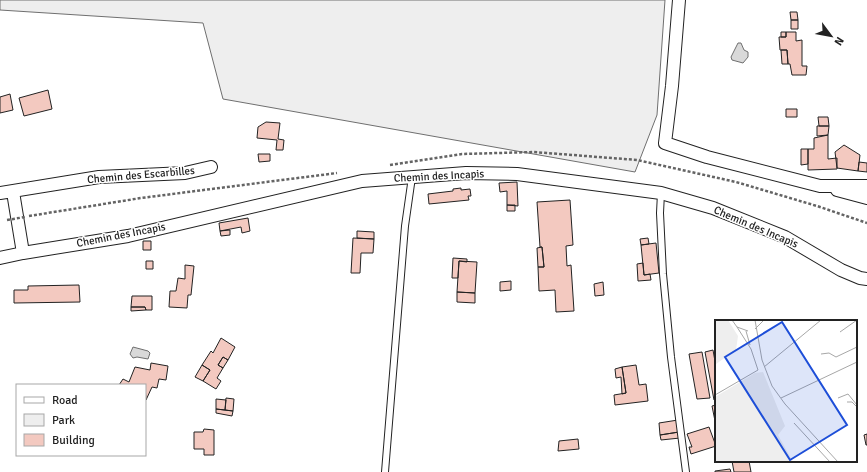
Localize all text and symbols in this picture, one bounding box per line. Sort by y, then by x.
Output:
north arrow [811,16,851,56]
text: N [832,34,847,48]
street label: Chemin des Escarbilles [87,164,196,186]
street label: Chemin des Incapis [393,167,485,185]
street label: Chemin des Incapis [712,203,800,251]
street label: Chemin des Incapis [75,220,167,250]
inset map [715,320,857,462]
legend [16,384,146,456]
text: Road [52,393,78,408]
text: Park [52,413,75,428]
text: Building [52,433,95,448]

